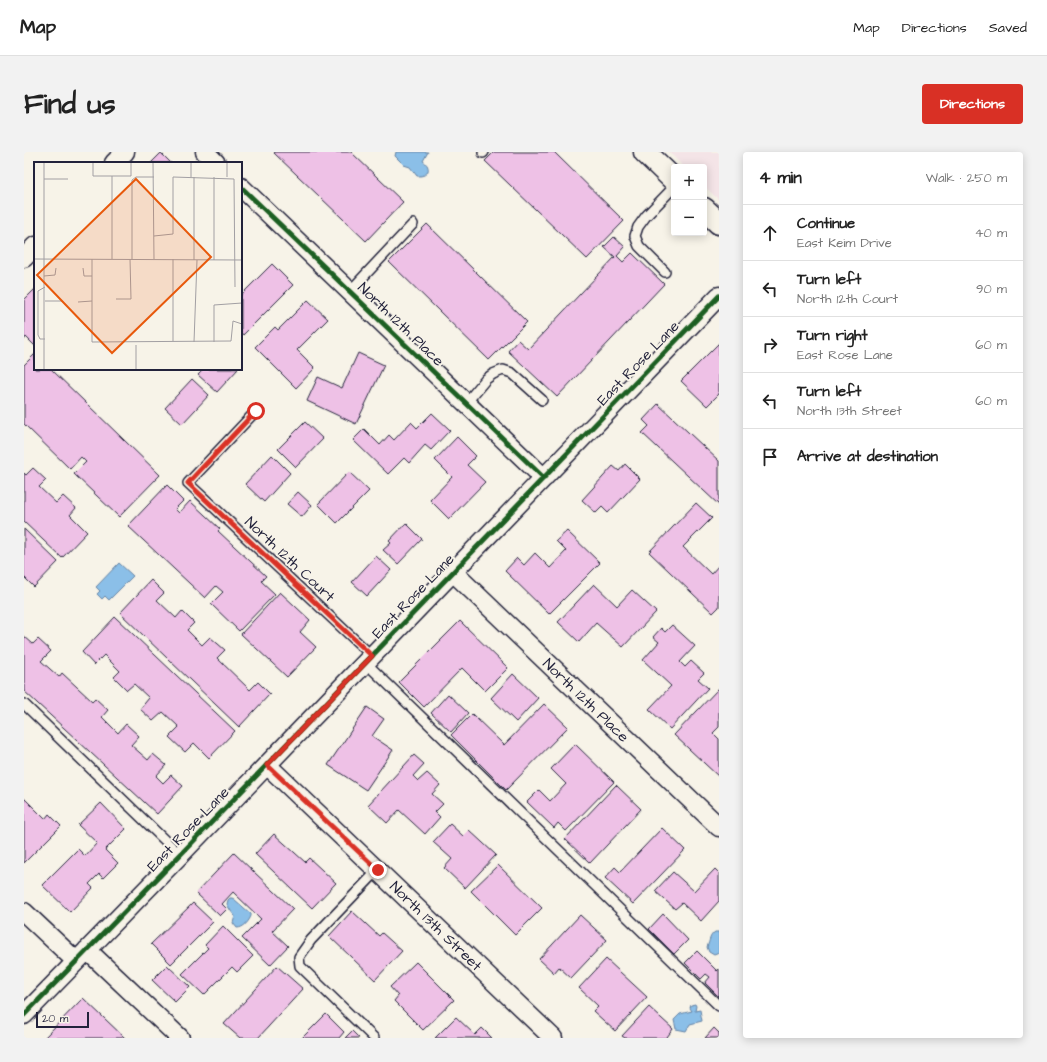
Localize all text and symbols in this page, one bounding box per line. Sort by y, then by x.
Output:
text: Map [20,14,56,41]
text: Map [853,18,880,38]
text: Directions [902,18,967,38]
text: Saved [989,18,1027,38]
button: Directions [922,84,1023,124]
text: Find us [24,85,115,124]
inset map [34,162,242,370]
map controls [671,164,707,236]
button: + [671,164,707,200]
text: 4 min [759,166,802,190]
text: Walk · 250 m [926,169,1007,187]
button: − [671,200,707,236]
text: Continue [797,213,855,234]
icon: ahead [759,222,781,244]
text: 40 m [975,224,1007,242]
text: East Keim Drive [797,234,892,252]
text: Turn left [797,269,861,290]
street label: North 12th Place [353,278,449,371]
icon: left [759,278,781,300]
text: 90 m [976,280,1007,298]
text: North 12th Court [797,290,898,308]
street label: East Rose Lane [592,316,684,410]
text: Turn right [797,325,868,346]
icon: right [759,334,781,356]
text: 60 m [975,336,1007,354]
text: East Rose Lane [797,346,893,364]
text: Turn left [797,381,861,402]
icon: left [759,390,781,412]
text: 60 m [975,392,1007,410]
route start [247,402,265,420]
text: North 13th Street [797,402,902,420]
icon: arrive [759,446,781,468]
text: Arrive at destination [797,446,938,467]
street label: North 12th Court [240,512,339,607]
street label: East Rose Lane [367,549,459,643]
street label: North 12th Place [538,654,634,747]
street label: East Rose Lane [142,782,234,876]
route end [369,861,387,879]
street label: North 13th Street [385,877,486,976]
scale bar [36,1010,89,1029]
text: 20 m [42,1011,68,1026]

